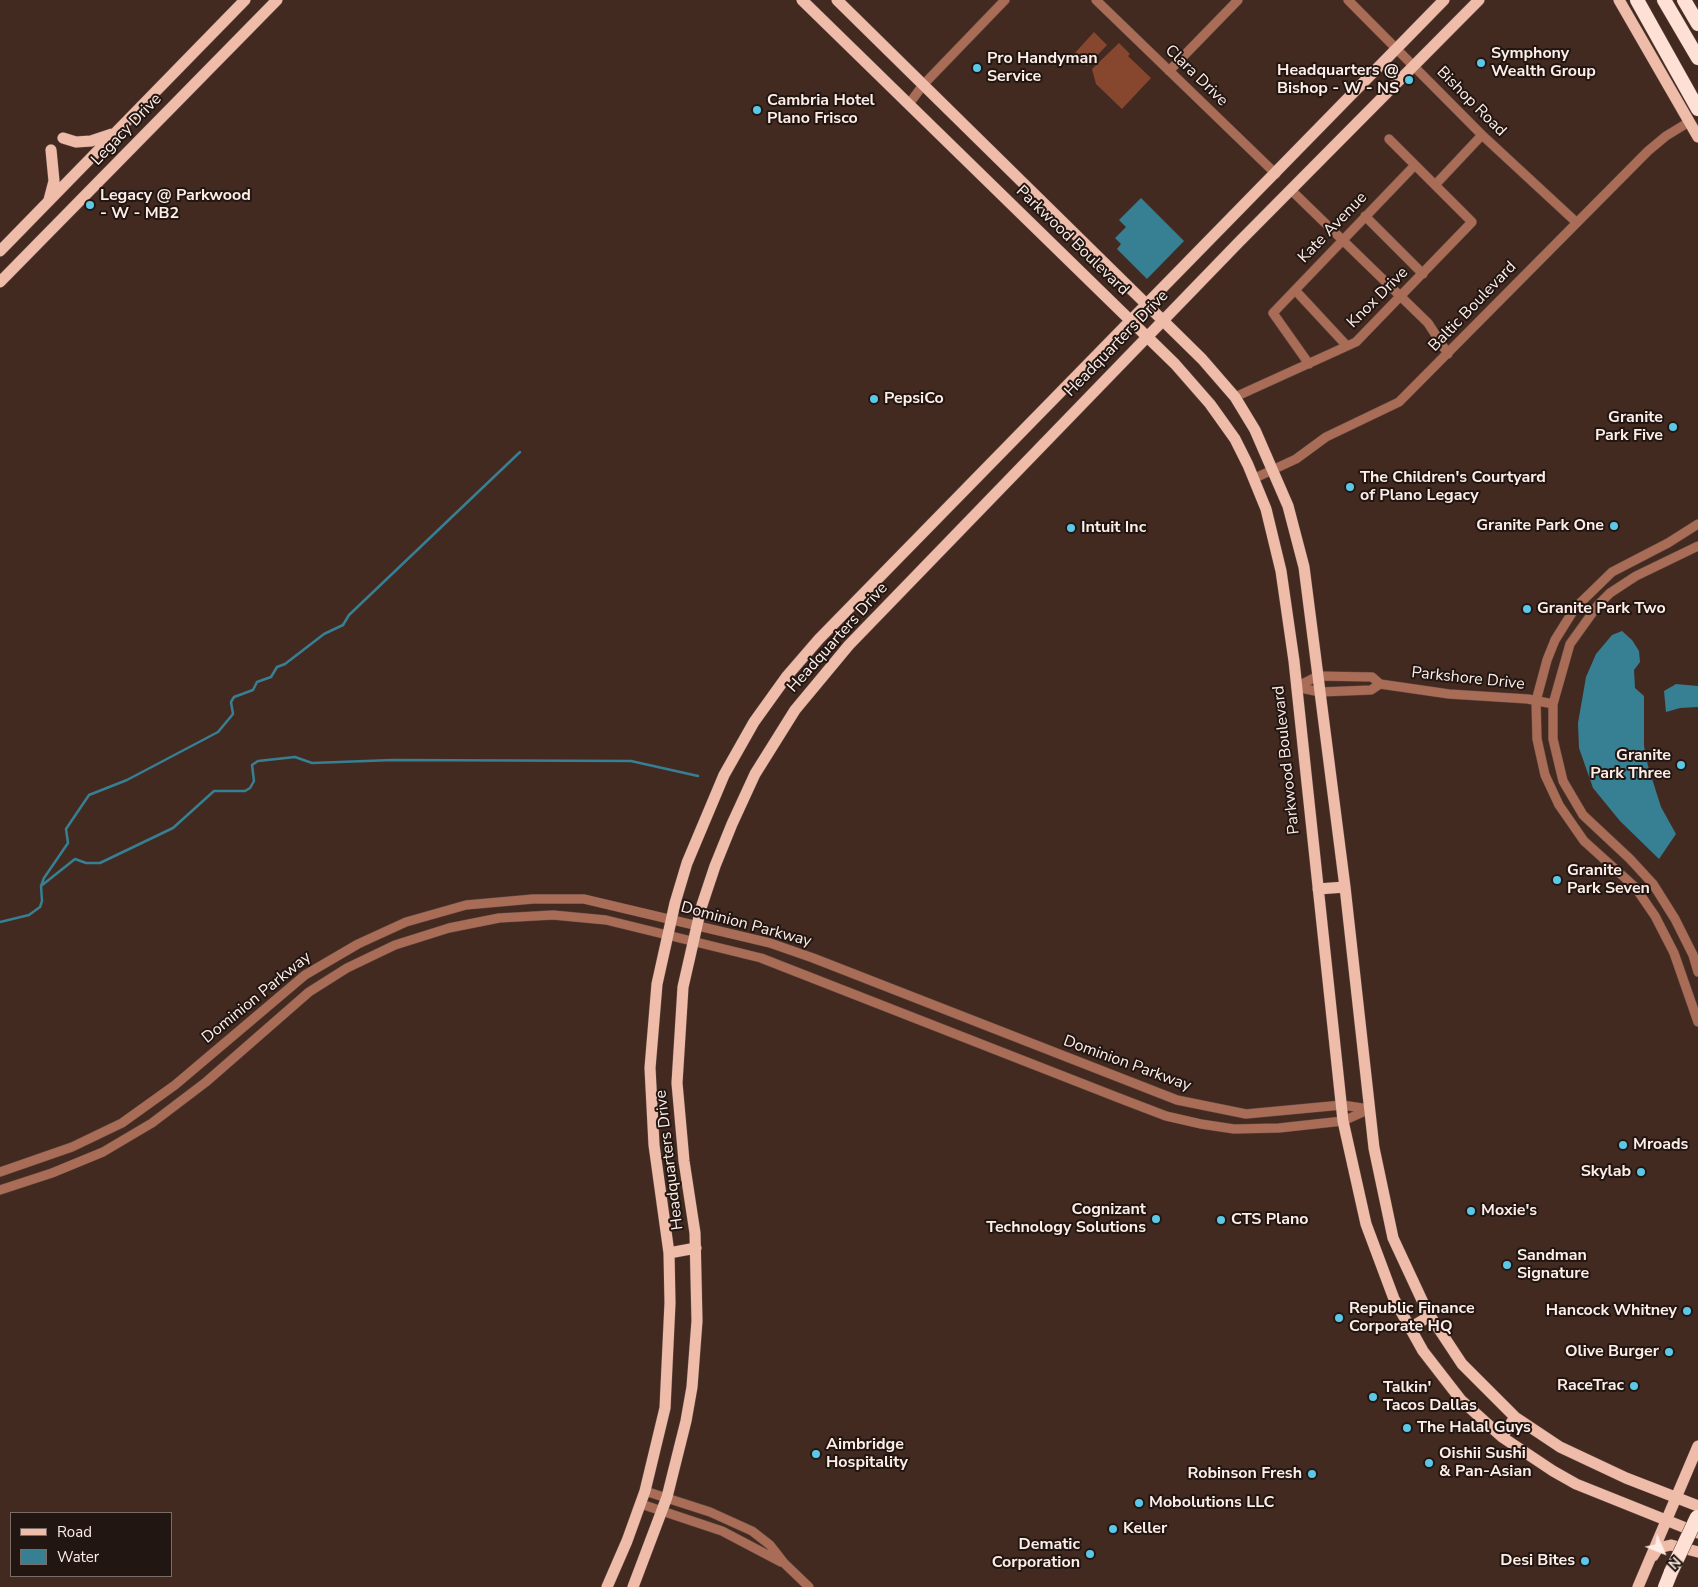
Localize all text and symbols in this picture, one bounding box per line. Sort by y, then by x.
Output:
street label: Clara Drive [1160,41,1232,111]
place label: Symphony Wealth Group [1491,44,1596,82]
place label: Pro Handyman Service [987,49,1098,87]
marker: Symphony Wealth Group [1475,57,1487,69]
place label: Headquarters @ Bishop - W - NS [1277,61,1399,99]
marker: Pro Handyman Service [971,62,983,74]
street label: Bishop Road [1432,63,1510,141]
marker: Headquarters @ Bishop - W - NS [1403,74,1415,86]
street label: Legacy Drive [88,90,166,170]
place label: Cambria Hotel Plano Frisco [767,91,875,129]
marker: Cambria Hotel Plano Frisco [751,104,763,116]
street label: Parkwood Boulevard [1012,182,1132,300]
place label: Legacy @ Parkwood - W - MB2 [100,186,251,224]
street label: Kate Avenue [1294,189,1372,267]
marker: Legacy @ Parkwood - W - MB2 [84,199,96,211]
street label: Baltic Boulevard [1425,258,1521,356]
street label: Knox Drive [1344,264,1412,332]
street label: Headquarters Drive [1061,287,1173,401]
place label: PepsiCo [884,389,944,409]
marker: PepsiCo [868,393,880,405]
place label: Granite Park Five [1595,408,1663,446]
marker: Granite Park Five [1667,421,1679,433]
place label: The Children's Courtyard of Plano Legacy [1360,468,1546,506]
marker: The Children's Courtyard of Plano Legacy [1344,481,1356,493]
place label: Granite Park One [1476,516,1604,536]
place label: Intuit Inc [1081,518,1146,538]
marker: Granite Park One [1608,520,1620,532]
marker: Intuit Inc [1065,522,1077,534]
street label: Headquarters Drive [784,579,892,697]
place label: Granite Park Two [1537,599,1666,619]
marker: Granite Park Two [1521,603,1533,615]
street label: Parkshore Drive [1410,664,1526,694]
street label: Parkwood Boulevard [1270,685,1304,835]
place label: Granite Park Three [1590,746,1671,784]
marker: Granite Park Three [1675,759,1687,771]
place label: Granite Park Seven [1567,861,1650,899]
marker: Granite Park Seven [1551,874,1563,886]
street label: Dominion Parkway [678,898,814,952]
street label: Dominion Parkway [199,948,315,1048]
street label: Dominion Parkway [1060,1032,1194,1096]
street label: Headquarters Drive [652,1089,688,1231]
place label: Mroads [1633,1135,1688,1155]
marker: Mroads [1617,1139,1629,1151]
place label: Skylab [1581,1162,1631,1182]
marker: Skylab [1635,1166,1647,1178]
place label: Cognizant Technology Solutions [986,1200,1146,1238]
place label: Moxie's [1481,1201,1537,1221]
marker: Moxie's [1465,1205,1477,1217]
place label: CTS Plano [1231,1210,1309,1230]
marker: Cognizant Technology Solutions [1150,1213,1162,1225]
marker: CTS Plano [1215,1214,1227,1226]
place label: Sandman Signature [1517,1246,1589,1284]
marker: Sandman Signature [1501,1259,1513,1271]
place label: Republic Finance Corporate HQ [1349,1299,1475,1337]
place label: Hancock Whitney [1546,1301,1677,1321]
marker: Hancock Whitney [1681,1305,1693,1317]
marker: Republic Finance Corporate HQ [1333,1312,1345,1324]
place label: Olive Burger [1565,1342,1659,1362]
marker: Olive Burger [1663,1346,1675,1358]
place label: RaceTrac [1557,1376,1624,1396]
place label: Talkin' Tacos Dallas [1383,1378,1477,1416]
marker: RaceTrac [1628,1380,1640,1392]
marker: Talkin' Tacos Dallas [1367,1391,1379,1403]
place label: The Halal Guys [1417,1418,1531,1438]
marker: The Halal Guys [1401,1422,1413,1434]
place label: Aimbridge Hospitality [826,1435,908,1473]
place label: Oishii Sushi & Pan-Asian [1439,1444,1532,1482]
marker: Aimbridge Hospitality [810,1448,822,1460]
marker: Oishii Sushi & Pan-Asian [1423,1457,1435,1469]
place label: Robinson Fresh [1187,1464,1302,1484]
marker: Robinson Fresh [1306,1468,1318,1480]
place label: Mobolutions LLC [1149,1493,1274,1513]
marker: Mobolutions LLC [1133,1497,1145,1509]
legend [10,1512,172,1577]
place label: Keller [1123,1519,1167,1539]
text: Road [57,1522,92,1542]
marker: Keller [1107,1523,1119,1535]
north arrow [1638,1527,1688,1577]
place label: Dematic Corporation [992,1535,1080,1573]
text: Water [57,1547,99,1567]
marker: Dematic Corporation [1084,1548,1096,1560]
place label: Desi Bites [1500,1551,1575,1571]
text: N [1664,1552,1685,1573]
marker: Desi Bites [1579,1555,1591,1567]

